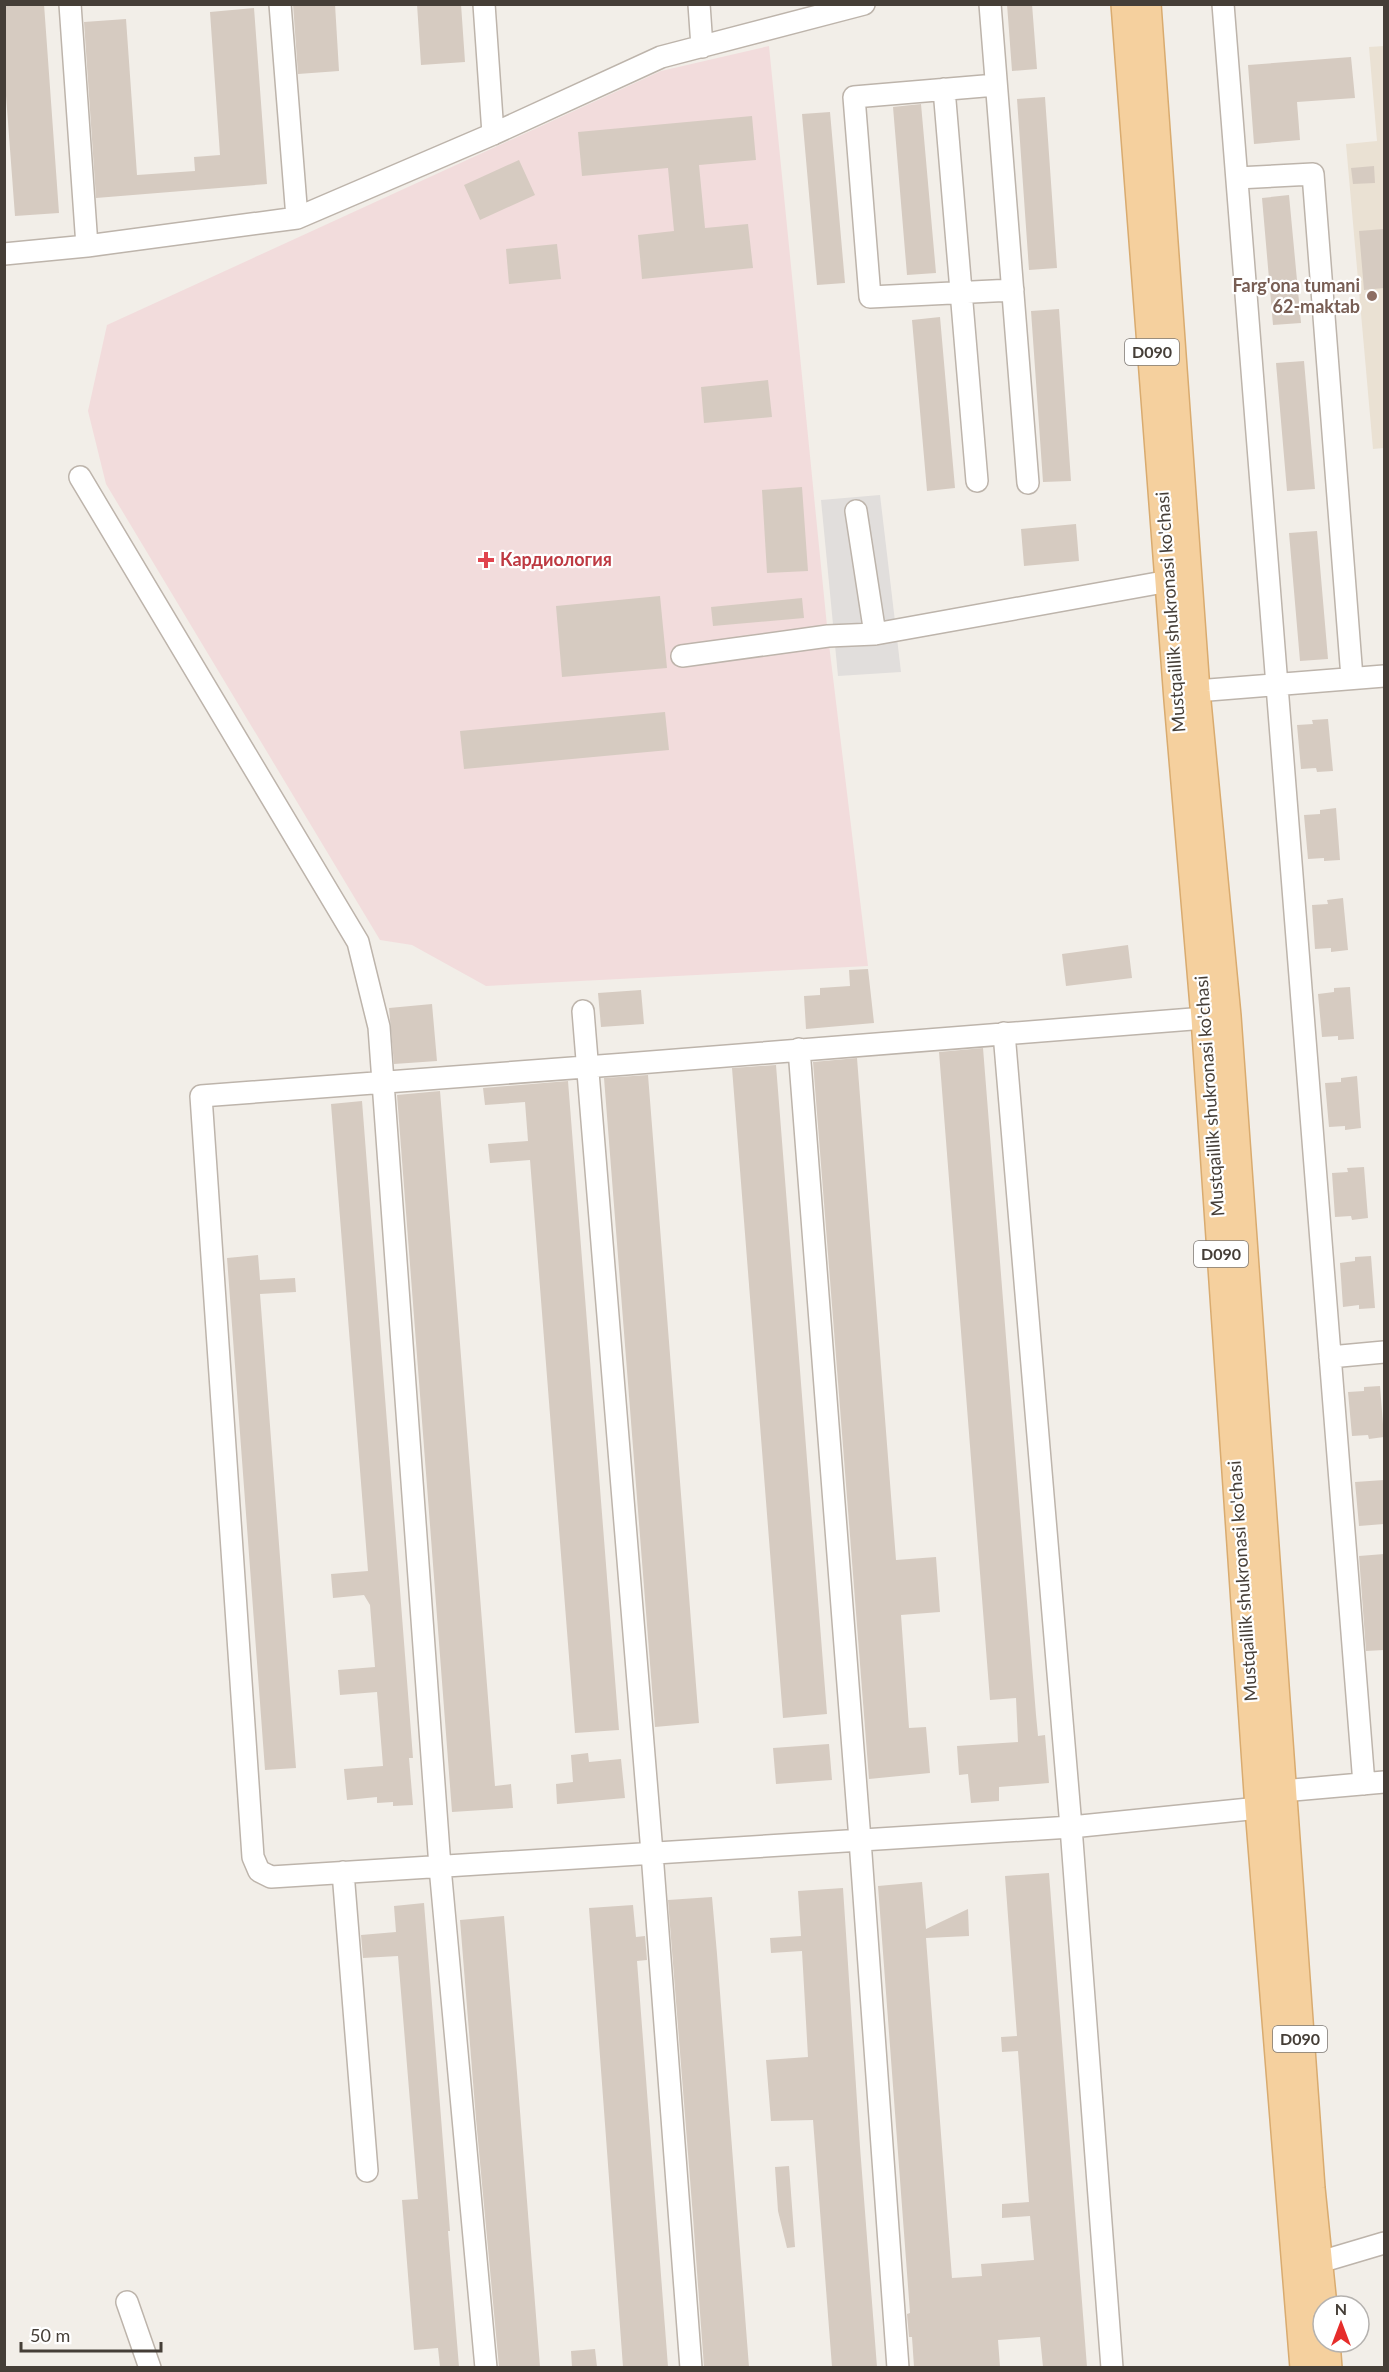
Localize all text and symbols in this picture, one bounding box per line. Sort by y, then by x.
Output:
place label: Farg'ona tumani 62-maktab [1233,274,1360,317]
marker: Farg'ona tumani 62-maktab [1365,289,1379,303]
road number: D090 [1125,339,1179,365]
street label: Mustqaillik shukronasi ko'chasi [1151,491,1189,733]
place label: Кардиология [500,548,612,570]
marker: Кардиология [477,551,495,569]
street label: Mustqaillik shukronasi ko'chasi [1190,975,1228,1217]
road number: D090 [1194,1241,1248,1267]
street label: Mustqaillik shukronasi ko'chasi [1223,1460,1261,1702]
road number: D090 [1273,2026,1327,2052]
north arrow [1311,2294,1371,2354]
text: N [1335,2299,1347,2318]
scale bar [21,2315,160,2353]
text: 50 m [30,2324,70,2346]

